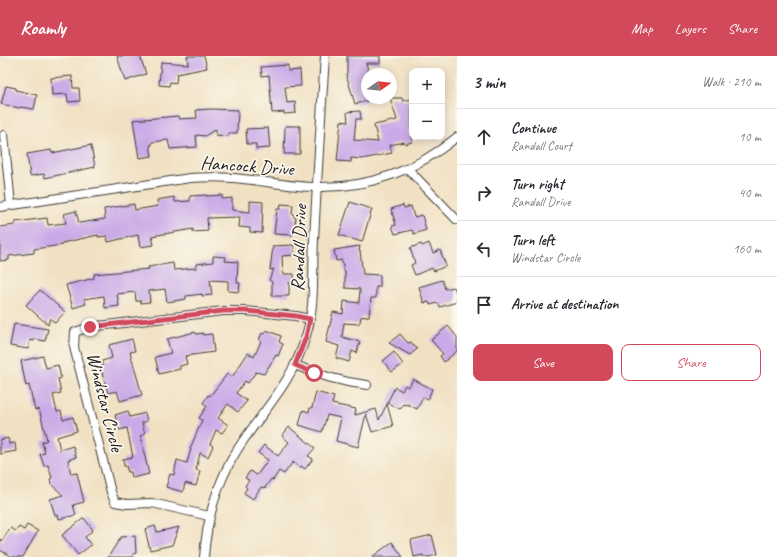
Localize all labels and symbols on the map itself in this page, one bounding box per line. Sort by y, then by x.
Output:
north arrow [361,68,397,104]
street label: Hancock Drive [200,151,296,181]
street label: Randall Drive [285,202,313,292]
route end [81,318,99,336]
street label: Windstar Circle [81,350,129,456]
route start [305,364,323,382]

